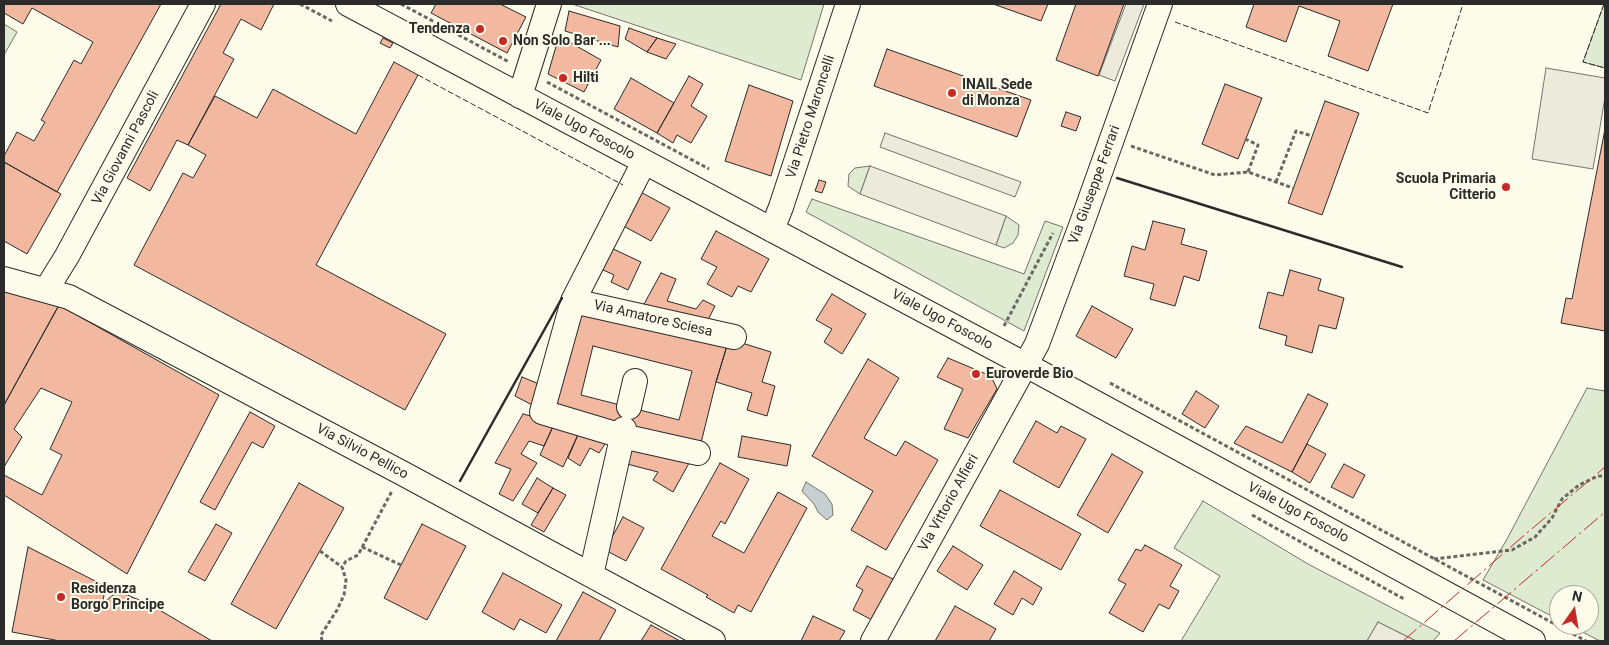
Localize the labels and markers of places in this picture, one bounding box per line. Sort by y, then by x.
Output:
place label: Tendenza [409,21,470,37]
marker: Tendenza [474,23,486,35]
place label: Non Solo Bar ... [513,33,611,49]
marker: Non Solo Bar ... [497,35,509,47]
place label: Hilti [573,70,599,86]
marker: Hilti [557,72,569,84]
place label: INAIL Sede di Monza [962,77,1032,110]
marker: INAIL Sede di Monza [946,87,958,99]
place label: Scuola Primaria Citterio [1396,171,1496,203]
marker: Scuola Primaria Citterio [1500,181,1512,193]
place label: Euroverde Bio [986,366,1073,382]
marker: Euroverde Bio [970,368,982,380]
place label: Residenza Borgo Principe [71,581,164,614]
marker: Residenza Borgo Principe [55,591,67,603]

